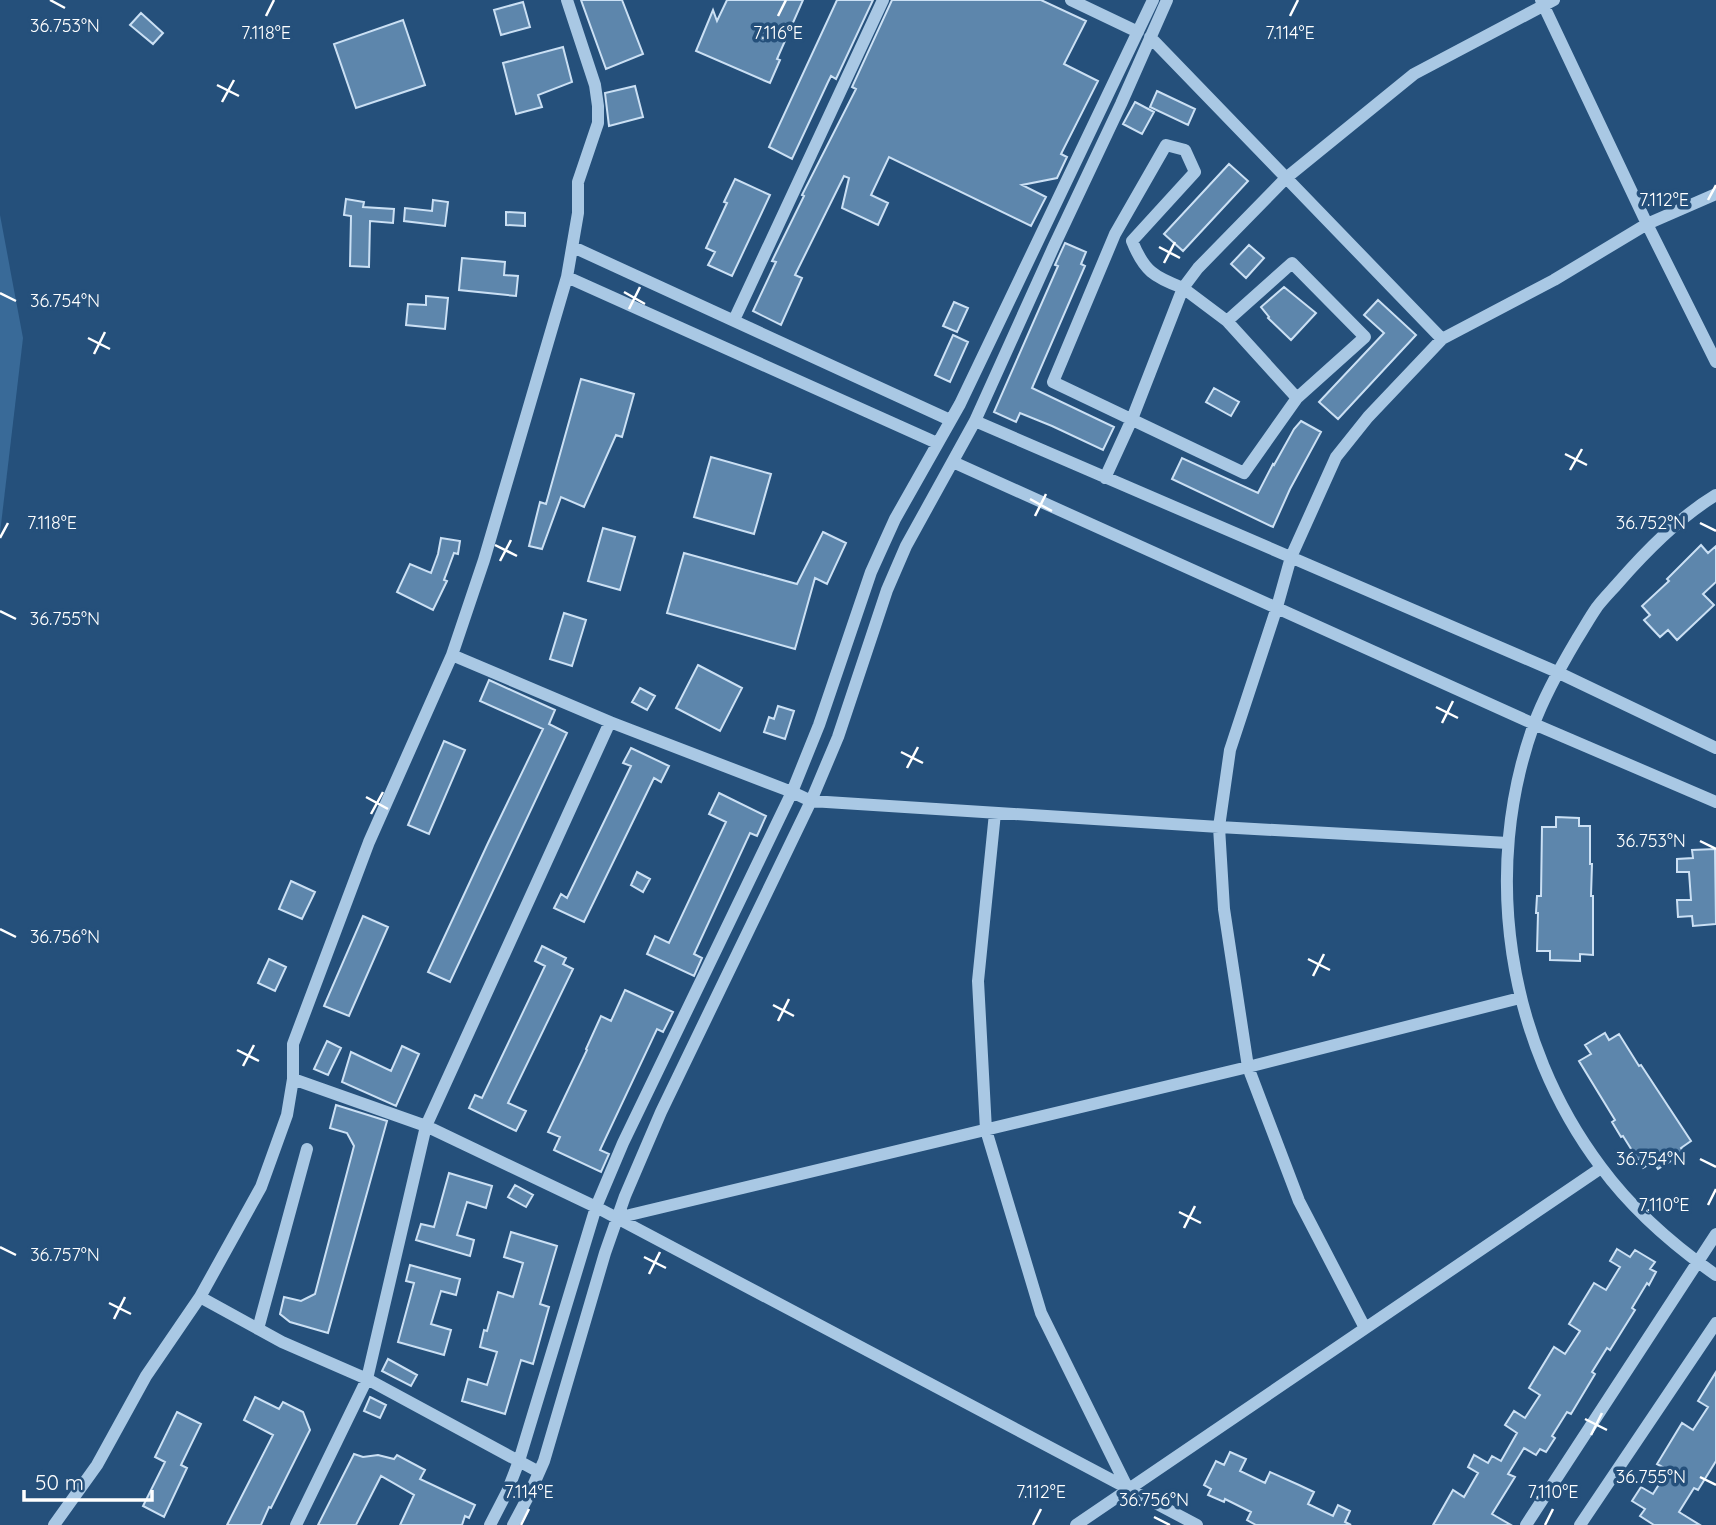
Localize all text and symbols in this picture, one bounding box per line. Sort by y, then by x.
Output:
text: 36.753°N [30,14,100,37]
text: 7.118°E [241,21,291,44]
text: 7.116°E [753,21,803,44]
text: 7.114°E [1265,21,1315,44]
text: 7.112°E [1639,188,1689,211]
text: 36.754°N [30,289,100,312]
text: 7.118°E [27,511,77,534]
text: 36.752°N [1616,511,1686,534]
text: 36.755°N [30,607,100,630]
text: 36.753°N [1616,829,1686,852]
text: 36.756°N [30,925,100,948]
text: 36.754°N [1616,1147,1686,1170]
text: 7.110°E [1639,1193,1689,1216]
text: 36.757°N [30,1243,100,1266]
scale bar [24,1458,152,1502]
text: 36.755°N [1616,1465,1686,1488]
text: 50 m [35,1469,84,1495]
text: 7.114°E [504,1480,554,1503]
text: 7.112°E [1016,1480,1066,1503]
text: 7.110°E [1528,1480,1578,1503]
text: 36.756°N [1119,1488,1189,1511]

